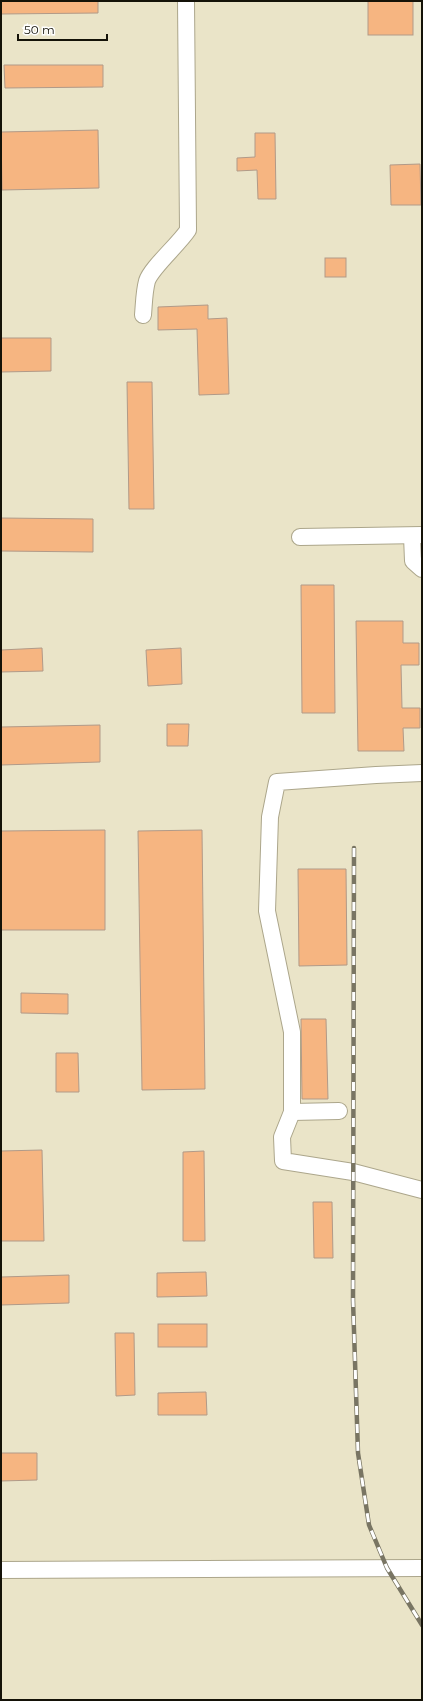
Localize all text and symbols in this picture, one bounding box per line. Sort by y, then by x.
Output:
scale bar [18,16,107,42]
text: 50 m [24,22,55,37]

